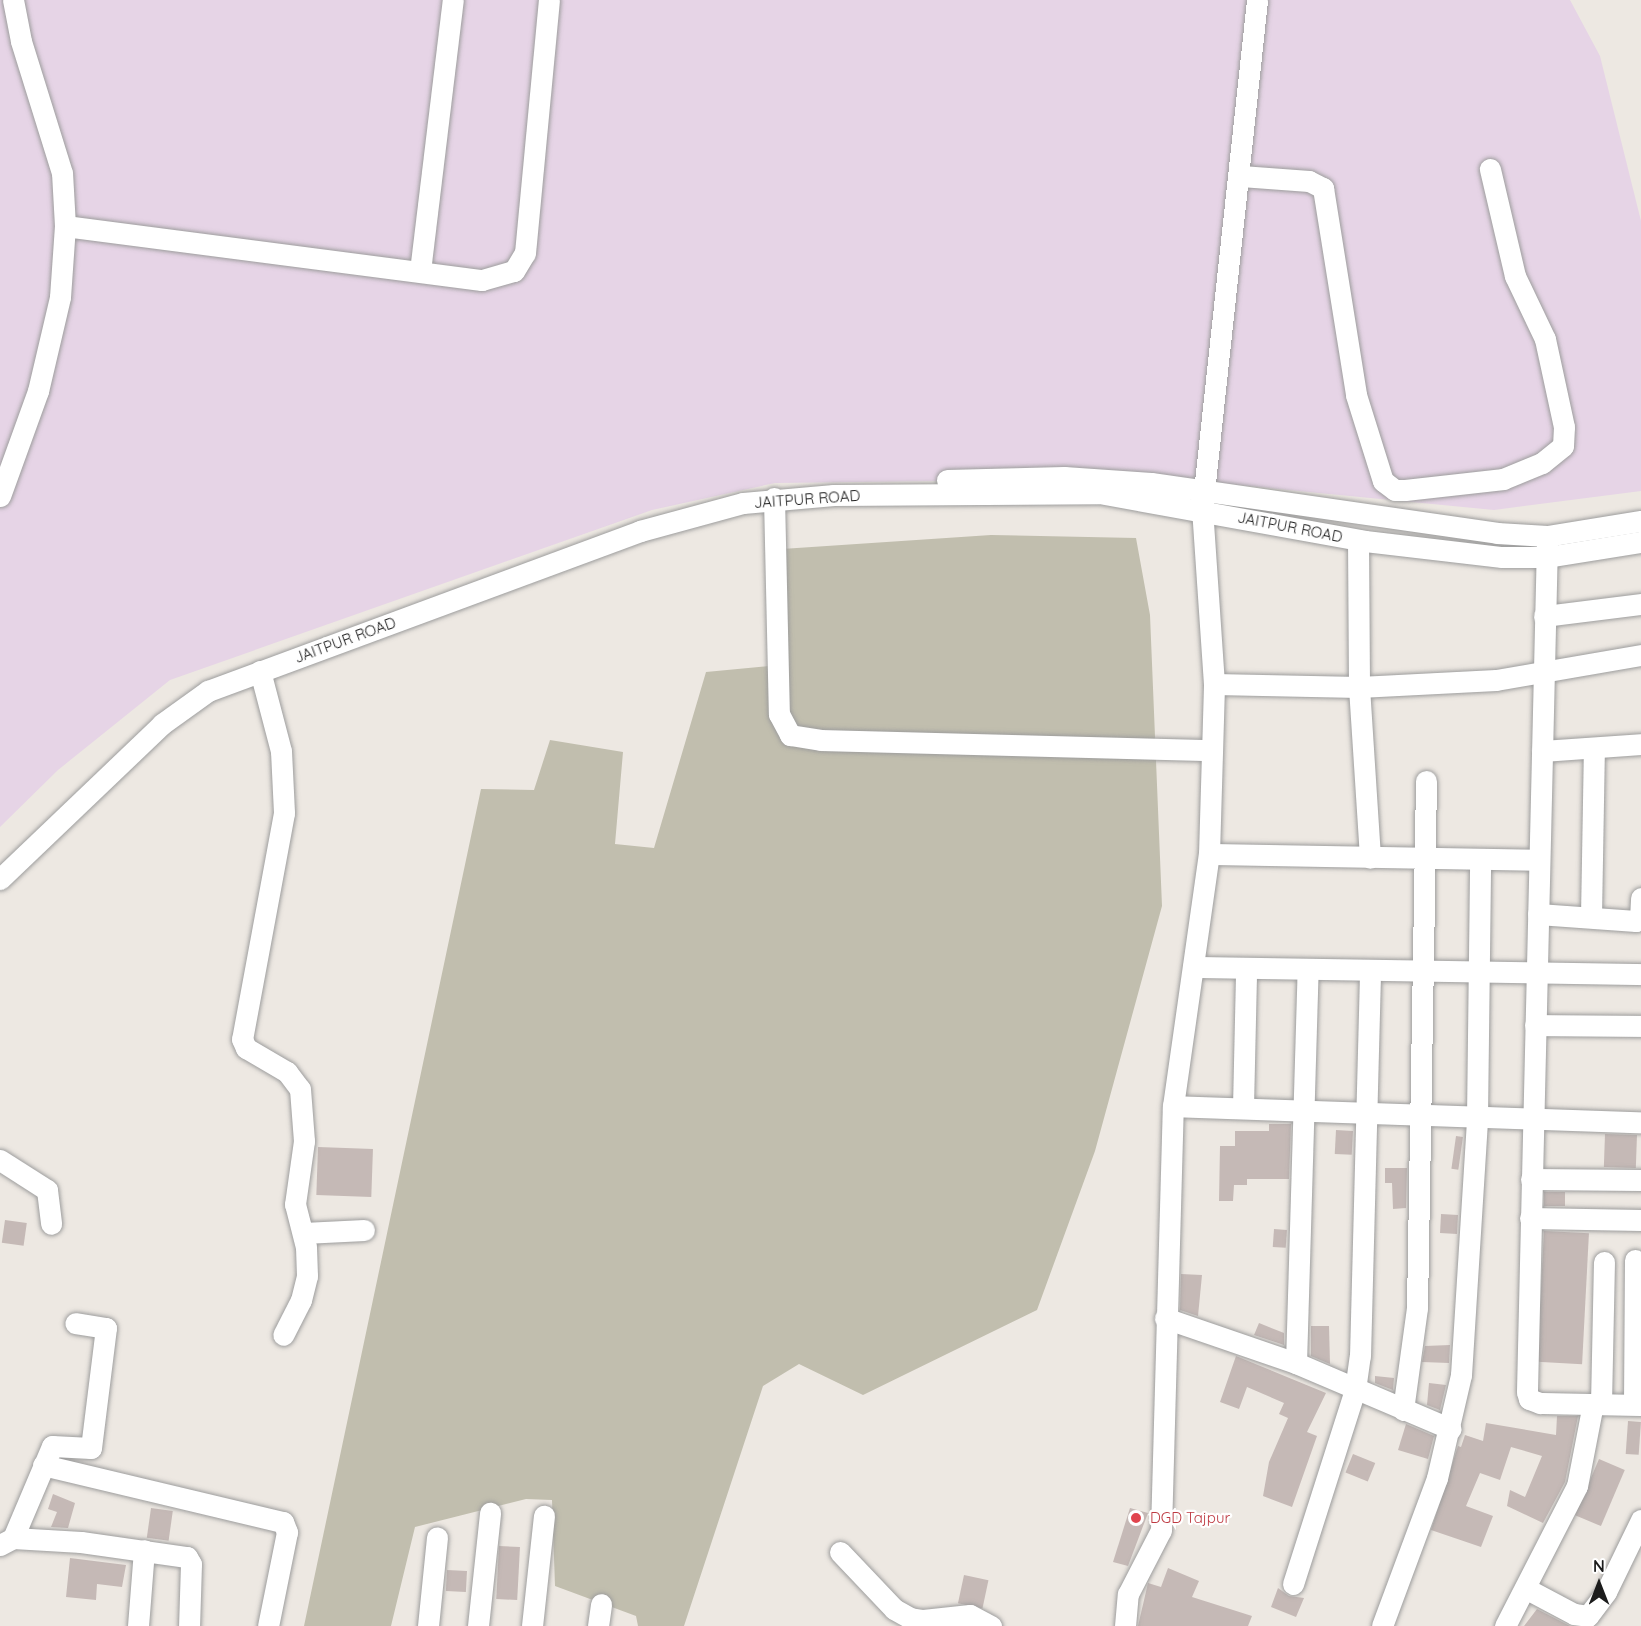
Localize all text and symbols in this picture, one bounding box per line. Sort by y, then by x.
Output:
street label: JAITPUR ROAD [753,486,861,512]
street label: JAITPUR ROAD [1236,508,1344,546]
street label: JAITPUR ROAD [292,613,398,667]
marker: DGD Tajpur [1127,1509,1145,1527]
place label: DGD Tajpur [1150,1509,1230,1527]
north arrow [1569,1554,1629,1614]
text: N [1593,1556,1605,1576]

